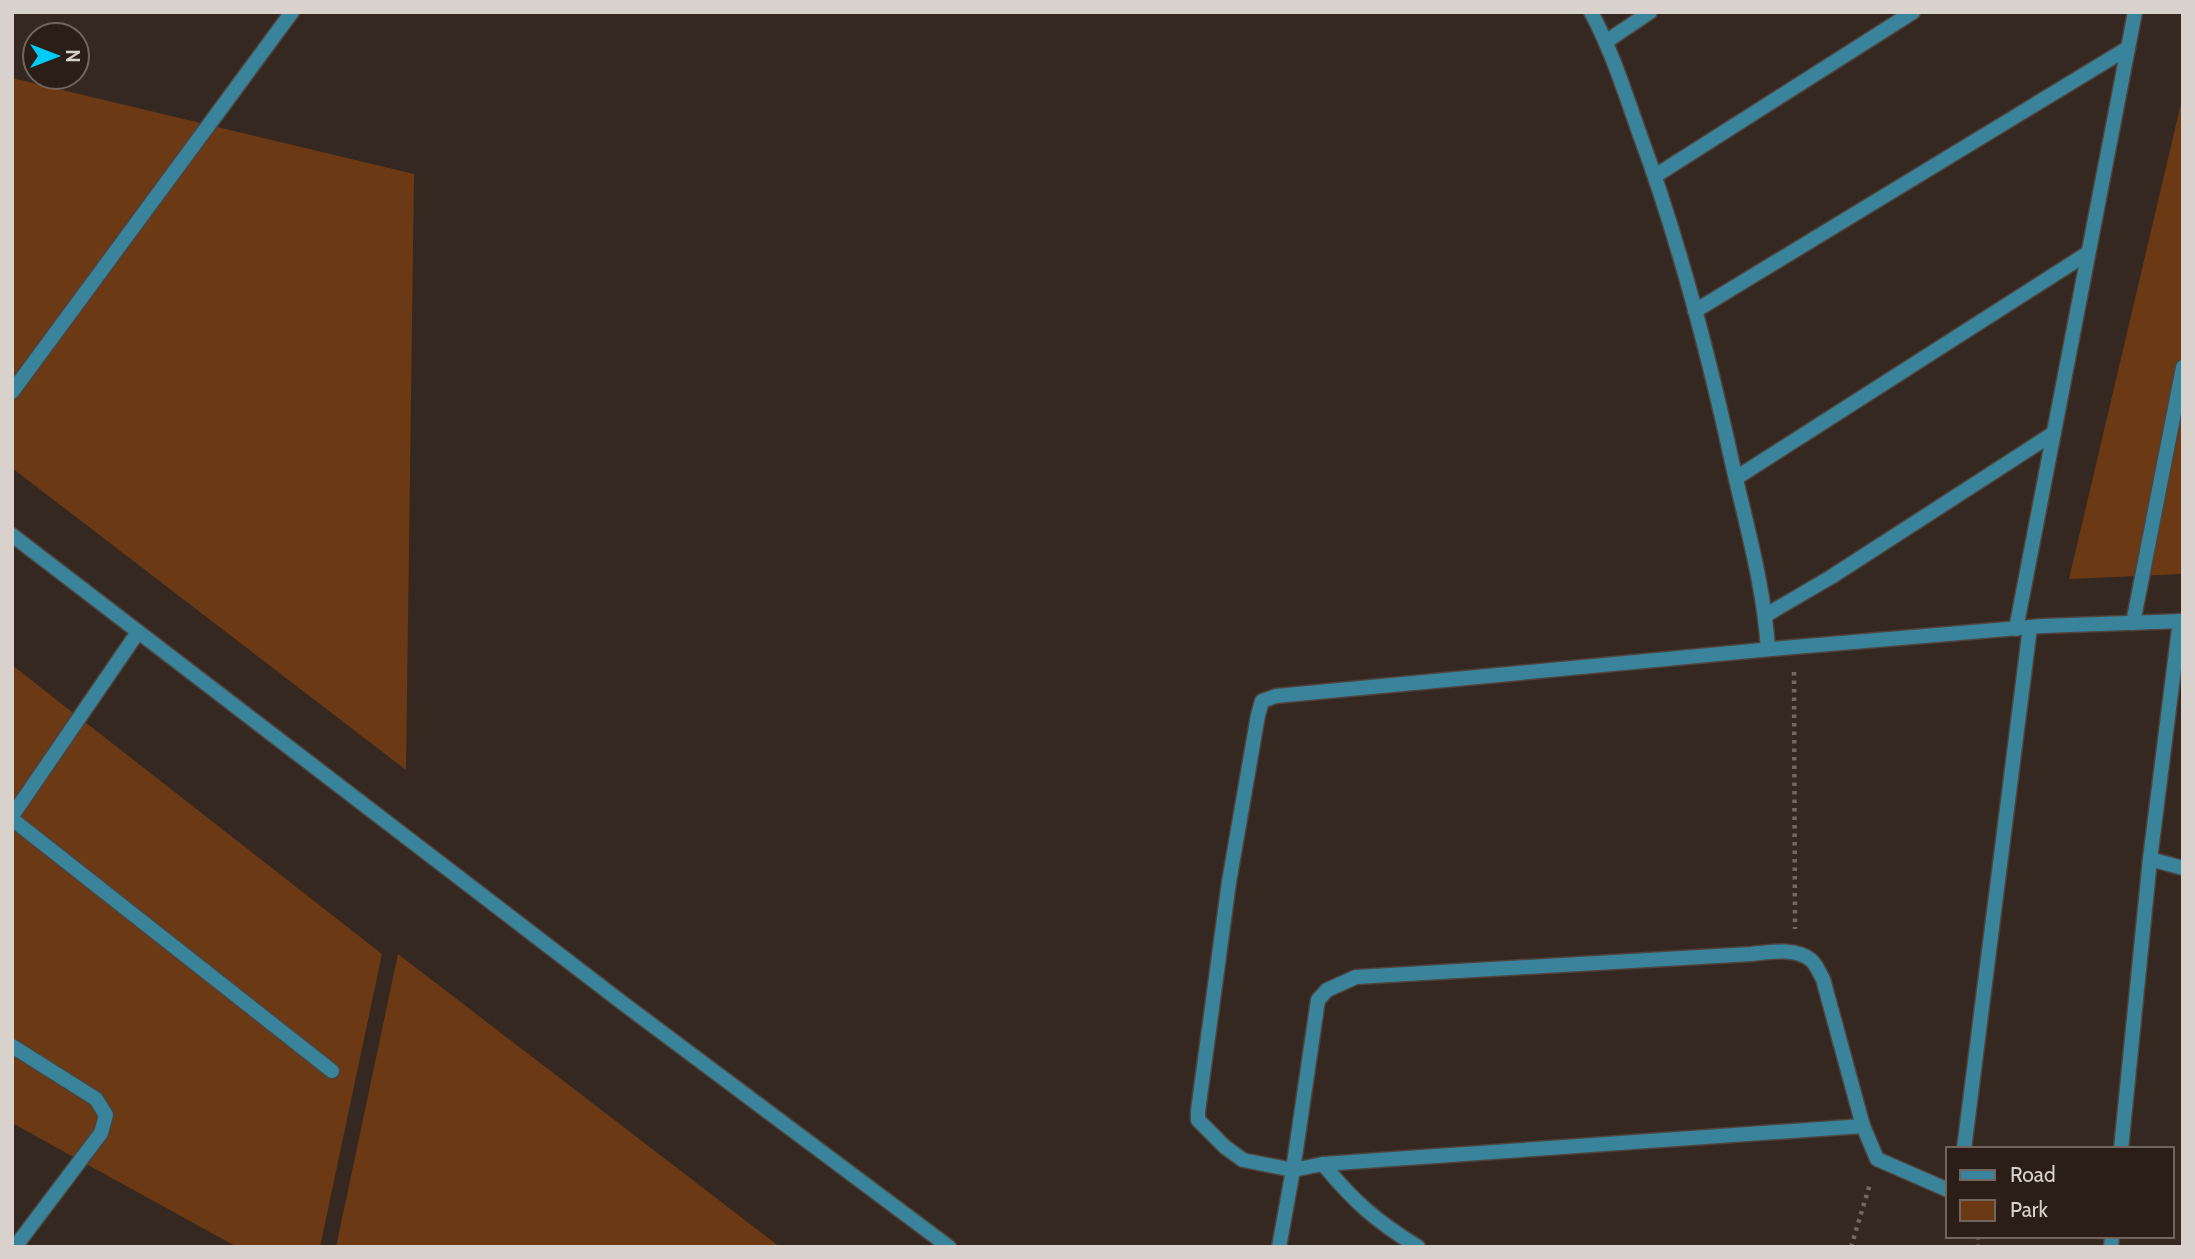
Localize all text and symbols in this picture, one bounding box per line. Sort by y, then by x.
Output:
north arrow [21,21,91,91]
text: N [61,49,84,63]
legend [1946,1147,2174,1238]
text: Road [2010,1162,2056,1187]
text: Park [2010,1197,2048,1222]

